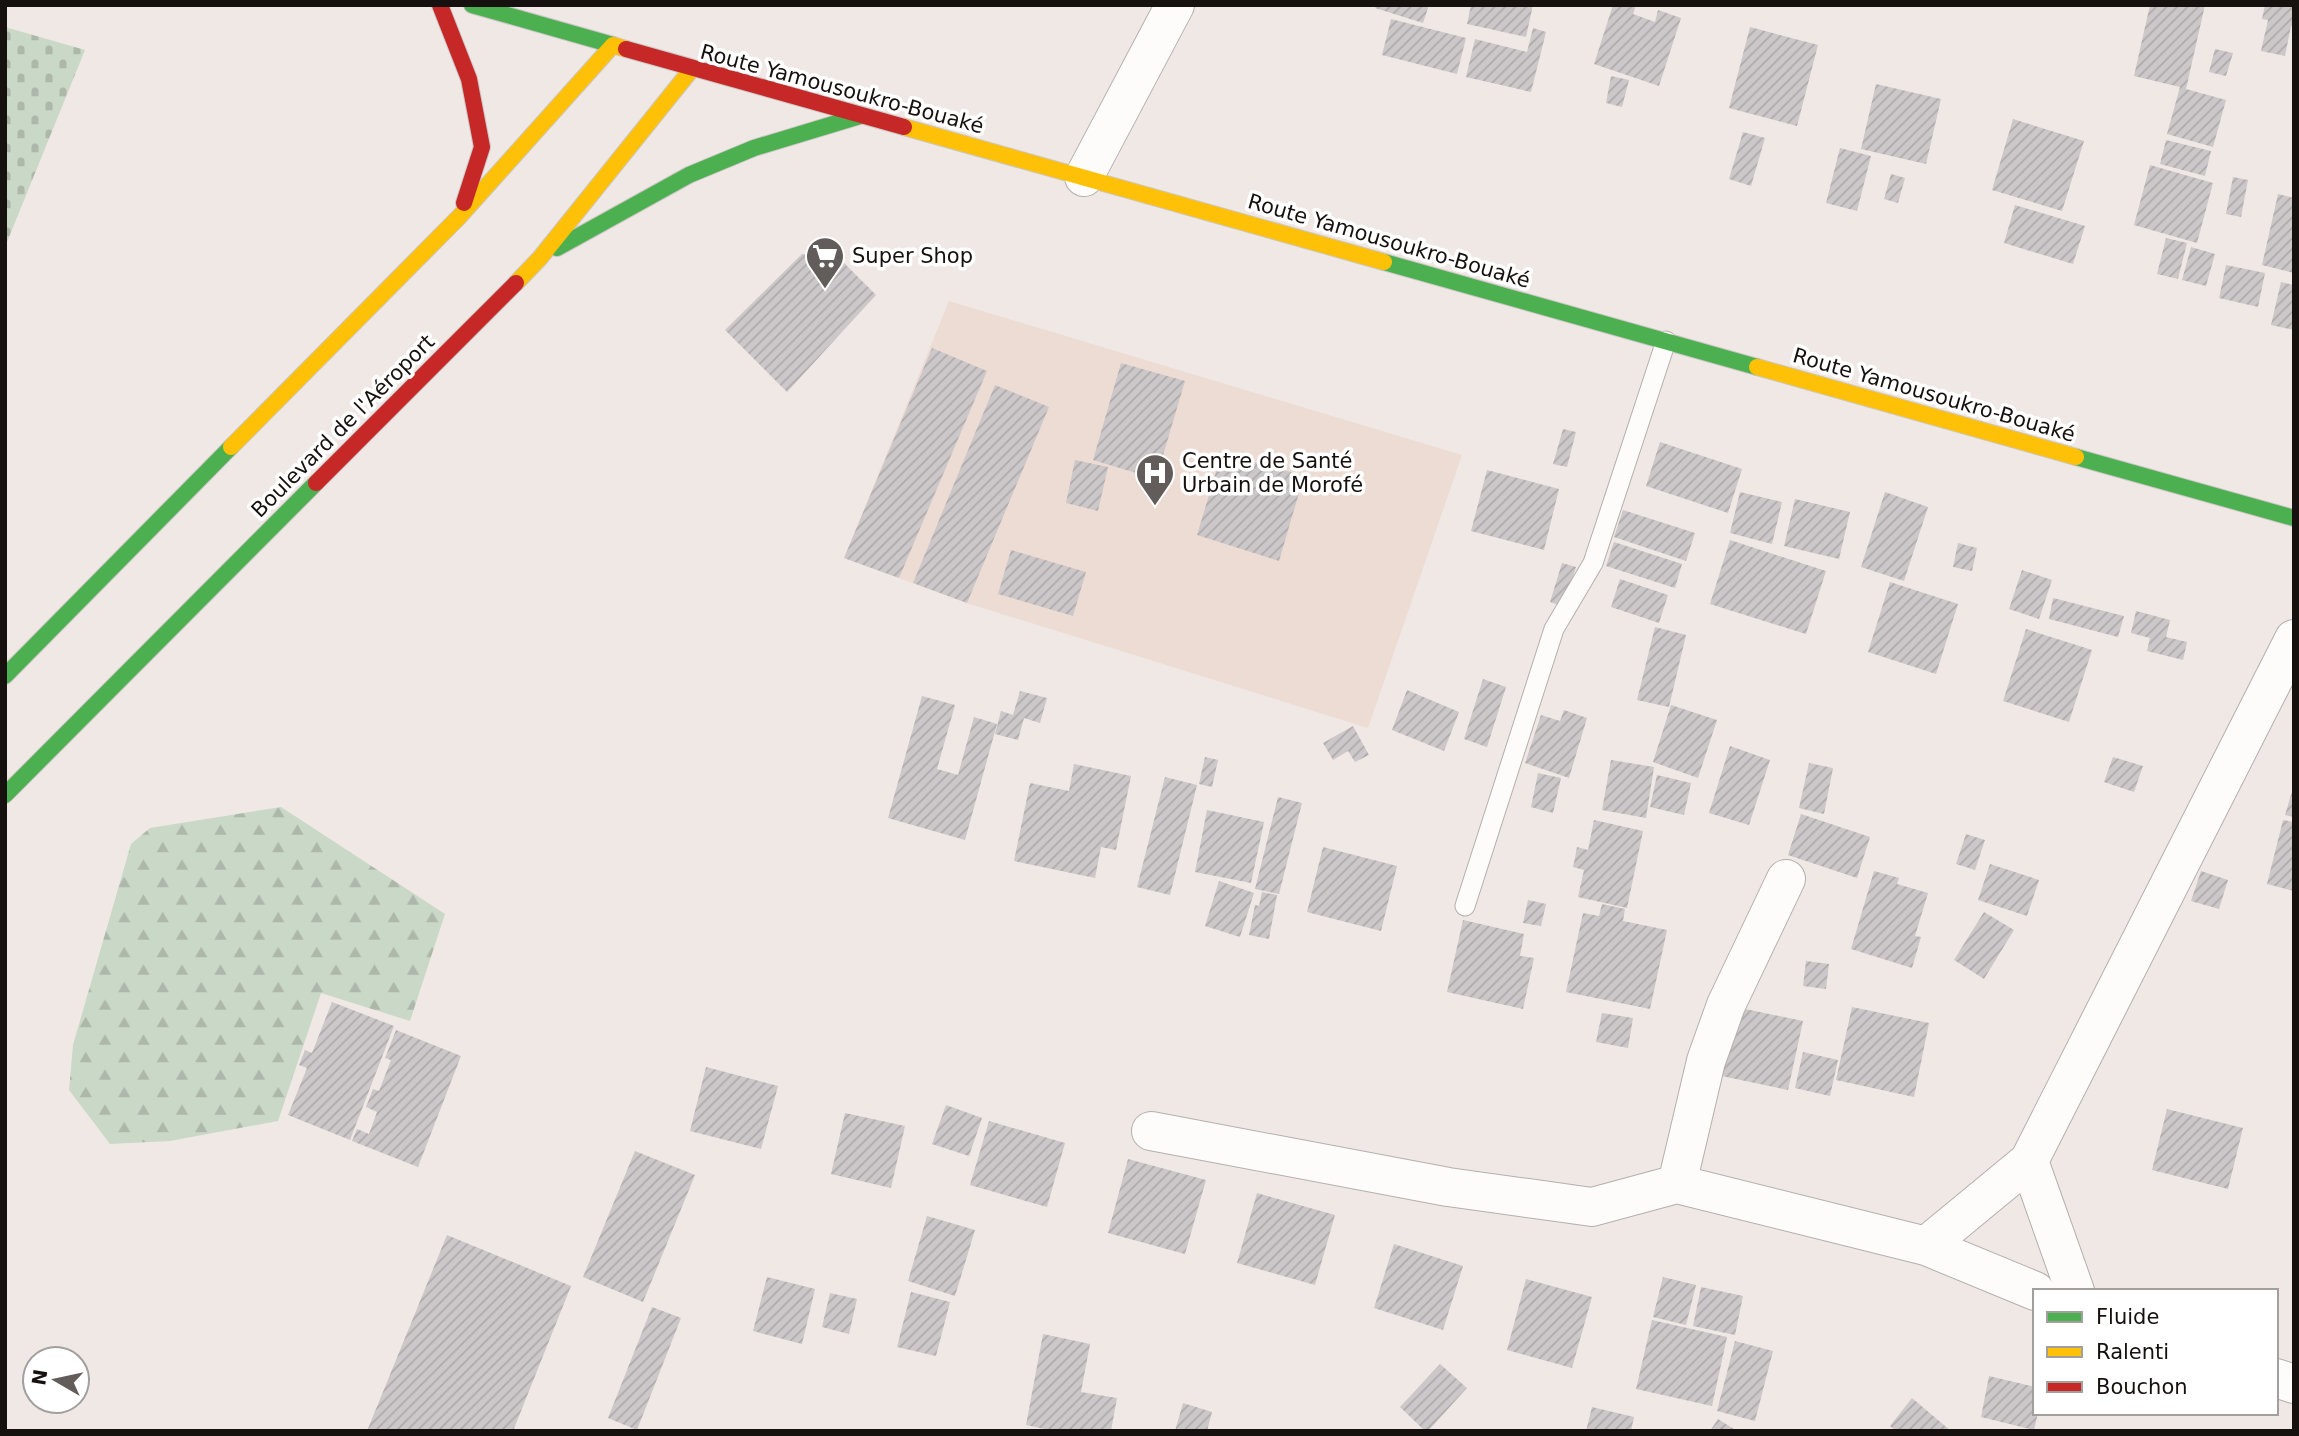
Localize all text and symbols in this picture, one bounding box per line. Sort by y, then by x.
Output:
street label: Route Yamousoukro-Bouaké [698,40,986,138]
street label: Route Yamousoukro-Bouaké [1245,189,1533,293]
supermarket icon: Super Shop [804,235,846,290]
place label: Super Shop [852,244,973,268]
street label: Boulevard de l'Aéroport [247,330,439,522]
street label: Route Yamousoukro-Bouaké [1790,343,2078,447]
place label: Centre de Santé Urbain de Morofé [1182,449,1363,497]
hospital icon: Centre de Santé Urbain de Morofé [1134,452,1176,507]
legend [2033,1289,2278,1415]
text: Fluide [2096,1305,2159,1329]
text: Ralenti [2096,1340,2169,1364]
north arrow [21,1345,91,1415]
text: N [27,1368,51,1387]
text: Bouchon [2096,1375,2188,1399]

